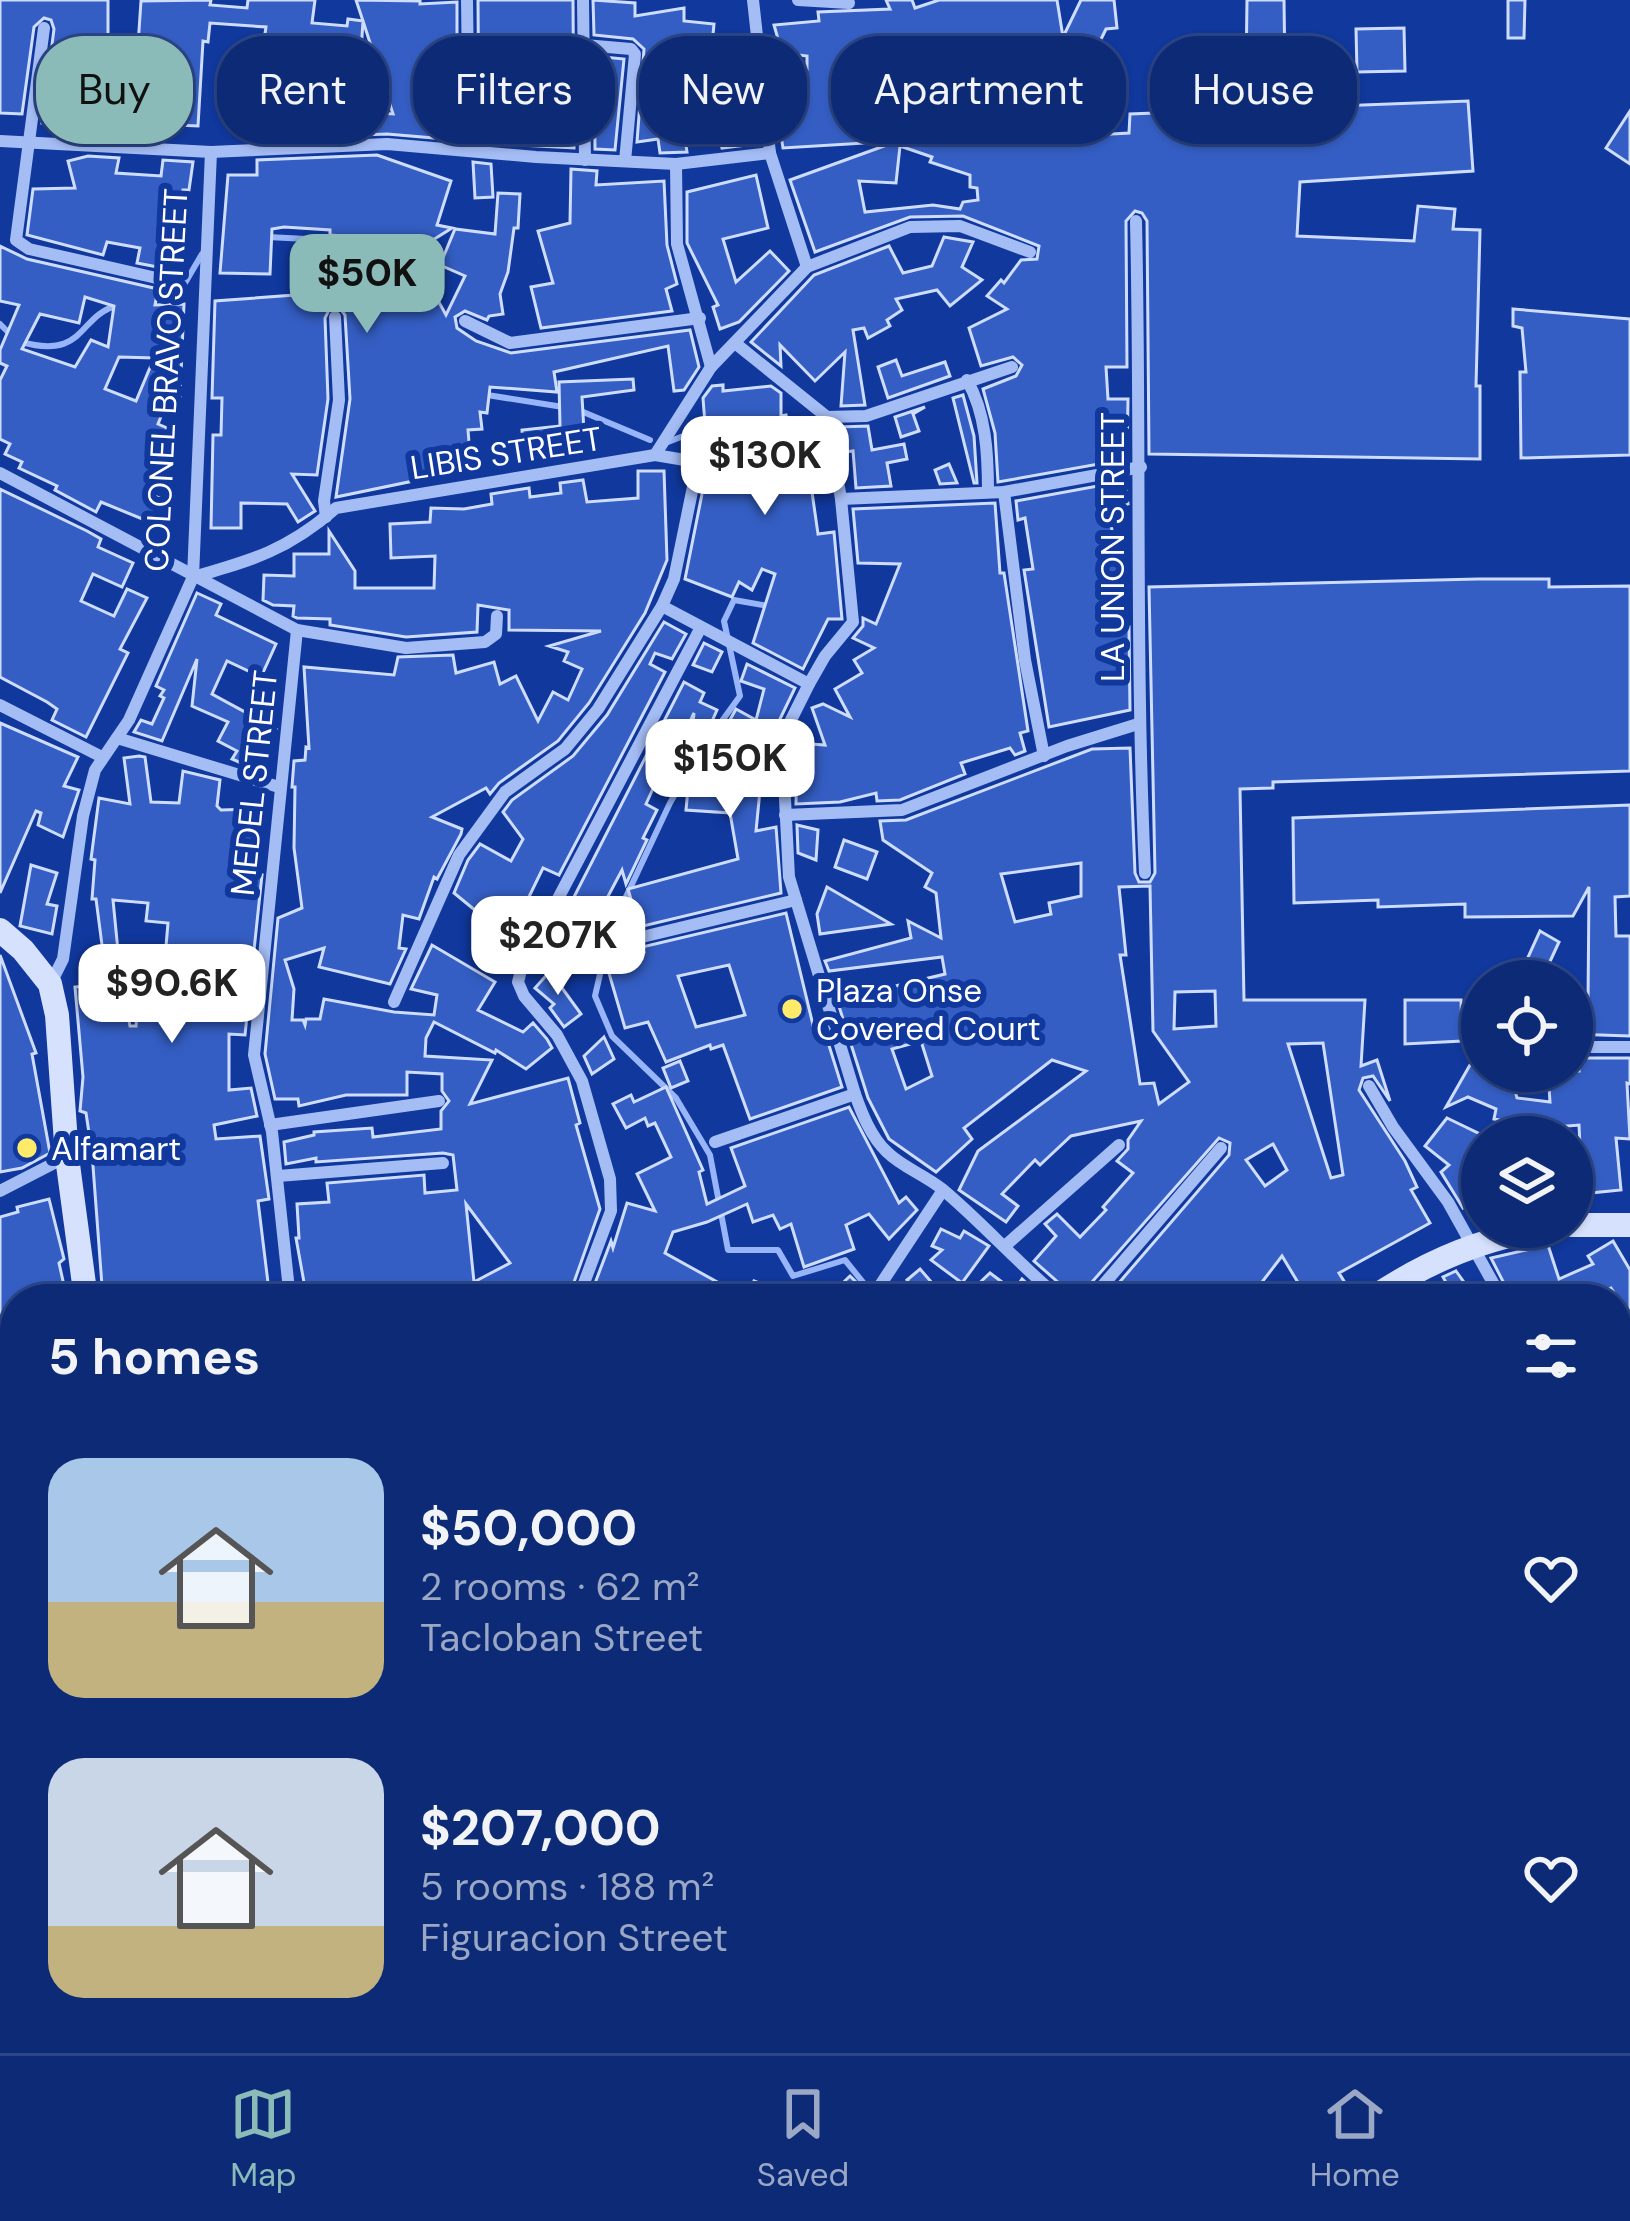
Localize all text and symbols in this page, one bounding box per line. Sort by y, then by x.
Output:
chip: Buy [36,36,193,144]
chip: Rent [217,36,389,144]
chip: Filters [413,36,615,144]
chip: New [639,36,807,144]
chip: Apartment [831,36,1126,144]
chip: House [1150,36,1357,144]
street label: COLONEL BRAVO STREET [134,187,198,573]
pin: $50K [296,234,438,336]
text: $50K [317,247,417,298]
street label: LA UNION STREET [1091,412,1134,682]
pin: $130K [681,416,849,518]
street label: LIBIS STREET [407,417,605,489]
text: $130K [708,429,822,480]
street label: MEDEL STREET [221,668,287,898]
pin: $150K [646,719,814,821]
text: $150K [673,732,787,783]
pin: $207K [474,896,642,998]
text: $207K [498,909,618,960]
pin: $90.6K [74,944,270,1046]
text: $90.6K [105,957,239,1008]
map controls [1461,960,1593,1248]
button: locate [1461,960,1593,1092]
place label: Plaza Onse Covered Court [816,969,1041,1050]
marker: Plaza Onse Covered Court [779,996,805,1022]
button: layers [1461,1116,1593,1248]
place label: Alfamart [51,1127,181,1170]
marker: Alfamart [14,1135,40,1161]
text: 5 homes [48,1323,260,1390]
icon: filters [1518,1323,1584,1389]
text: $50,000 [420,1494,637,1561]
icon: home [144,1506,288,1650]
icon: heart [1518,1545,1584,1611]
text: 2 rooms · 62 m² [420,1561,700,1612]
text: Tacloban Street [420,1612,703,1663]
text: $207,000 [420,1794,661,1861]
icon: home [144,1806,288,1950]
icon: heart [1518,1845,1584,1911]
text: 5 rooms · 188 m² [420,1861,715,1912]
text: Figuracion Street [420,1912,728,1963]
tab: Map [230,2081,297,2196]
tab: Saved [757,2081,849,2196]
tab: Home [1310,2081,1400,2196]

